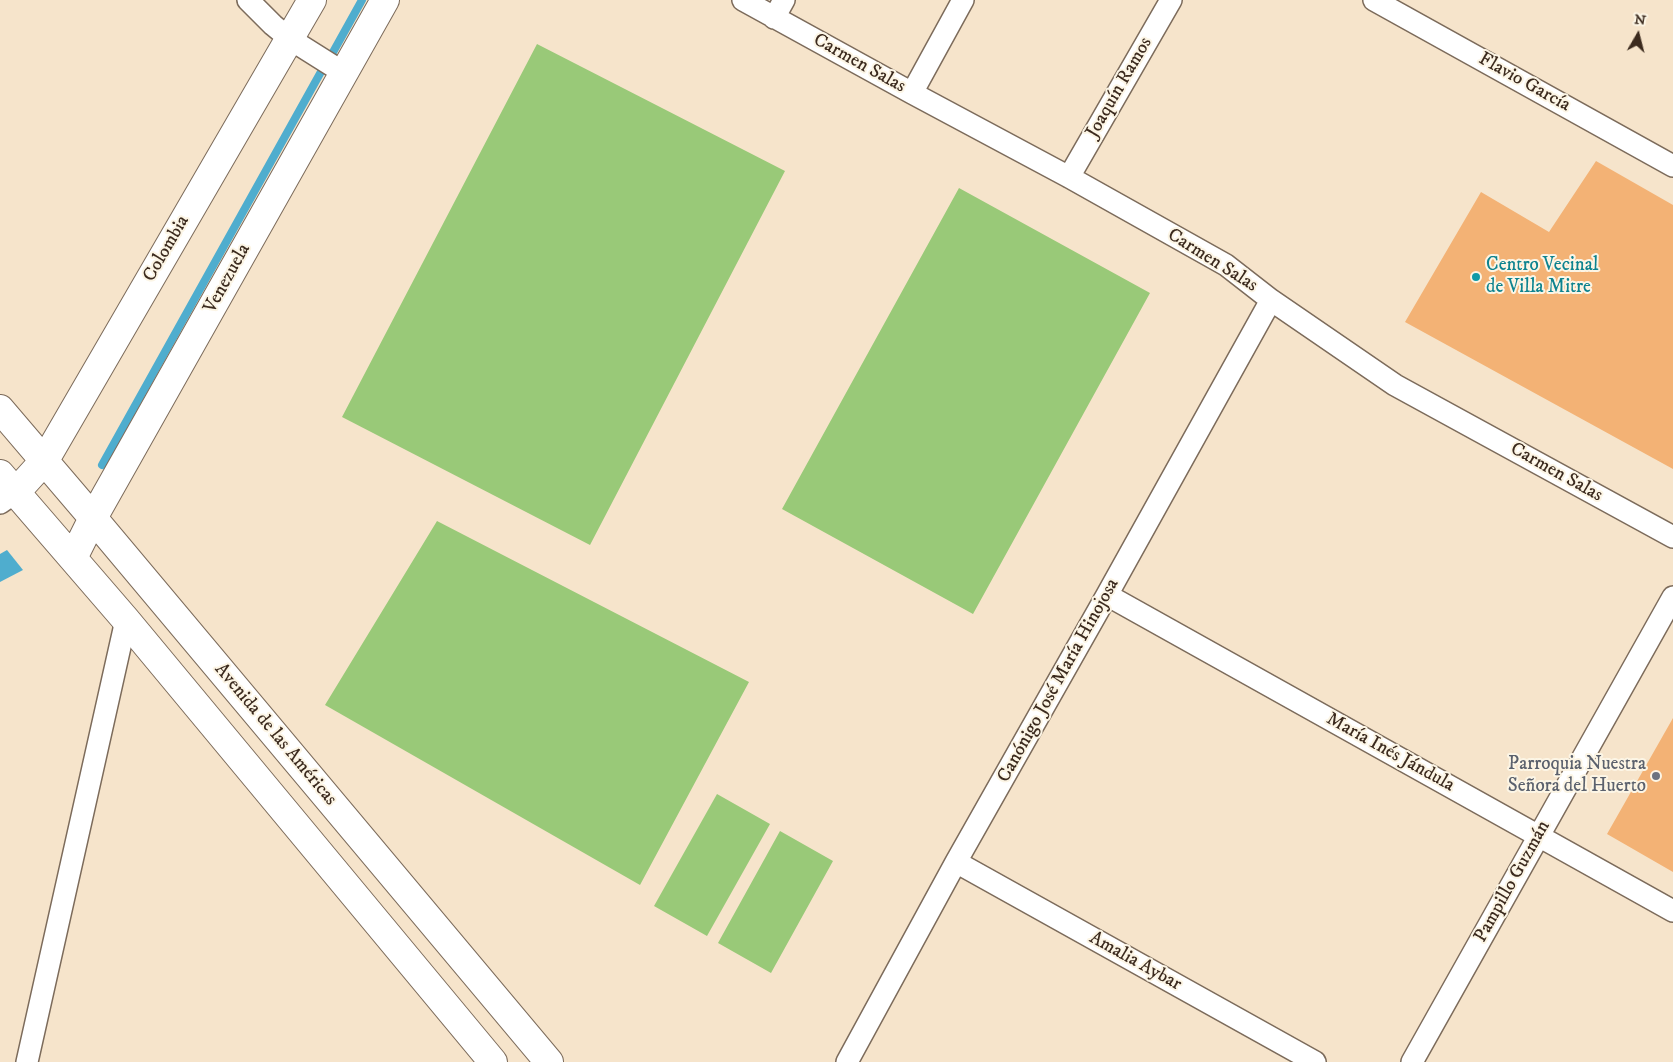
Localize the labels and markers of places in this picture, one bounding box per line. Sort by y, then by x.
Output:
place label: Centro Vecinal de Villa Mitre [1486,255,1598,299]
marker: Centro Vecinal de Villa Mitre [1470,271,1482,283]
place label: Parroquia Nuestra Señora del Huerto [1508,754,1646,798]
marker: Parroquia Nuestra Señora del Huerto [1650,770,1662,782]

